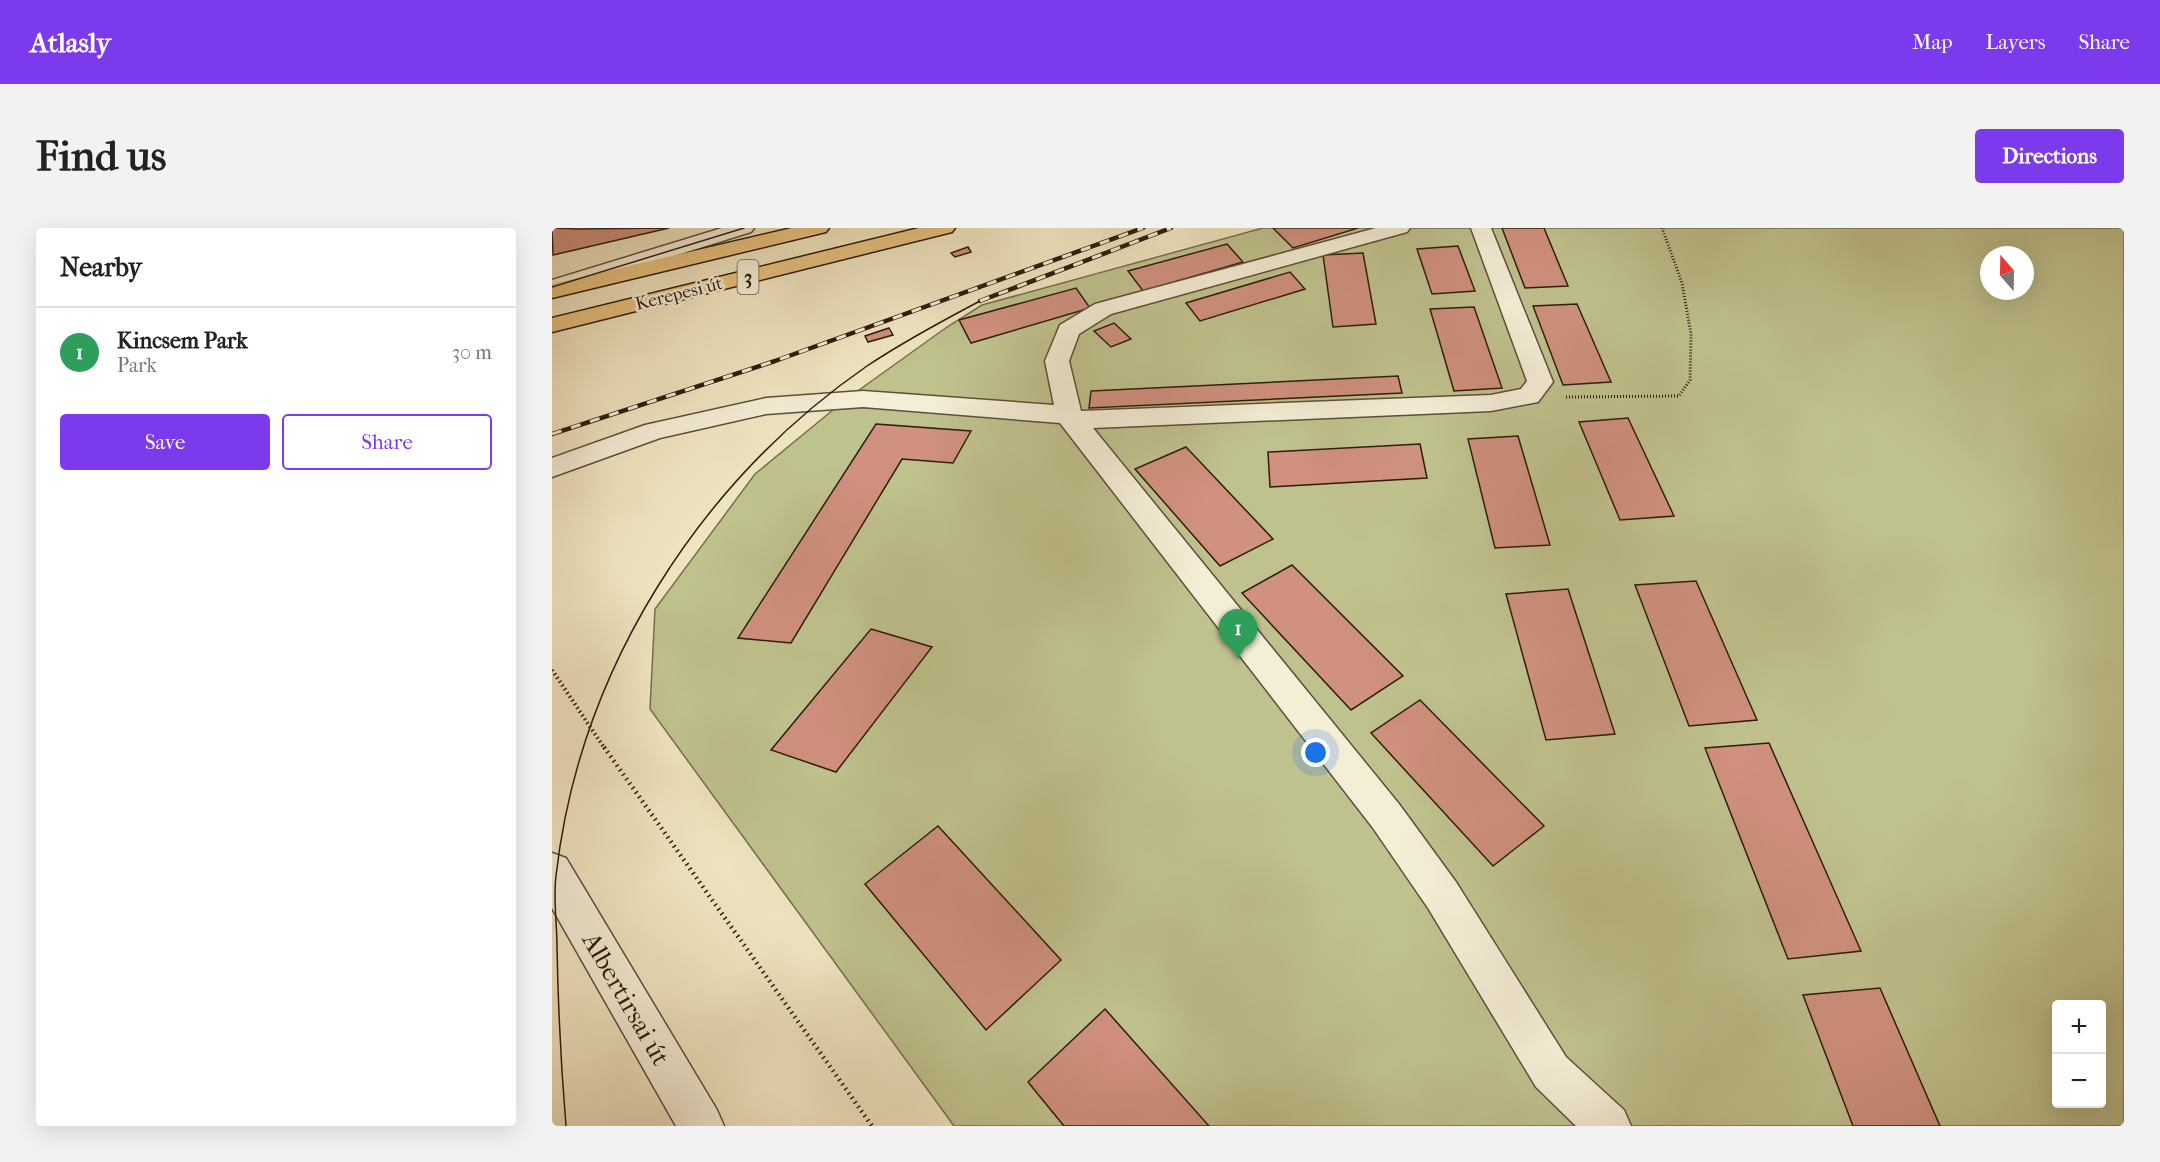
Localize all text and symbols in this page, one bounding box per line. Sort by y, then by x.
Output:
text: Atlasly [30,26,111,59]
text: Map [1912,30,1953,54]
text: Layers [1986,30,2045,54]
text: Share [2078,30,2130,54]
button: Directions [1975,129,2124,183]
text: Find us [36,132,166,181]
north arrow [1980,246,2034,300]
text: Nearby [60,252,142,283]
road number: 3 [738,260,758,294]
street label: Kerepesi út [633,273,725,315]
text: Kincsem Park [117,328,248,354]
text: 1 [76,341,83,364]
text: 30 m [452,341,492,364]
text: Park [117,354,157,377]
button: Save [60,414,270,470]
button: Share [282,414,492,470]
pin: 1 [1218,610,1258,659]
your location [1301,738,1330,767]
street label: Albertirsai út [575,926,677,1072]
map controls [2052,1000,2106,1108]
button: + [2052,1000,2106,1054]
button: − [2052,1054,2106,1108]

